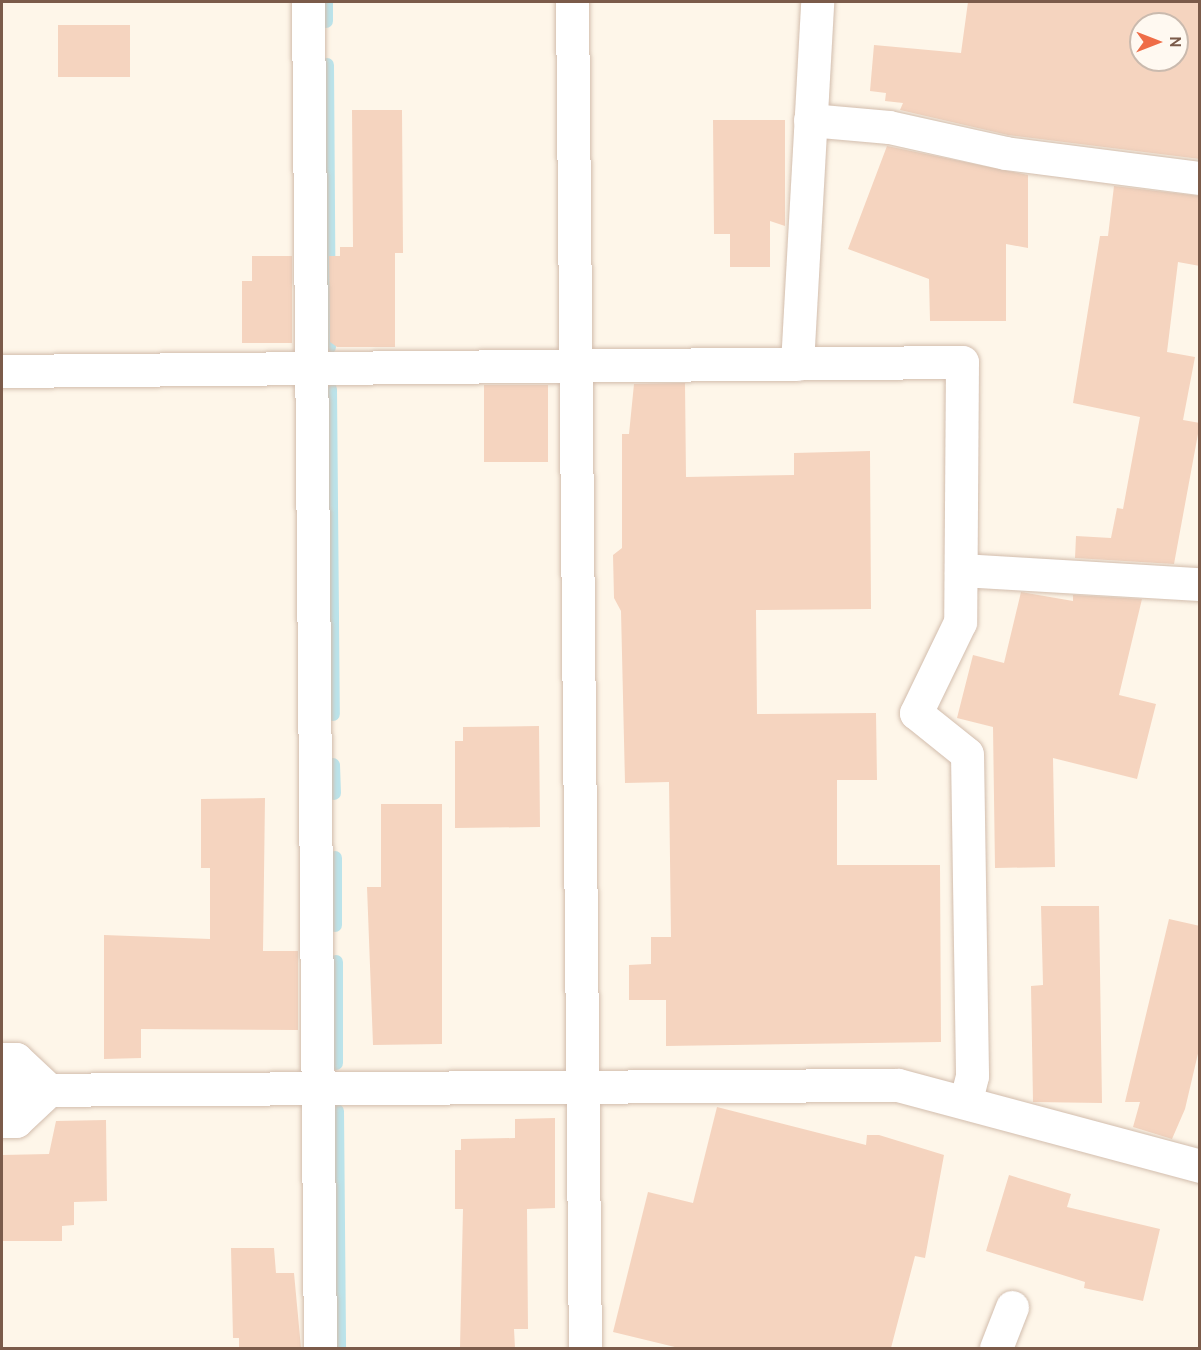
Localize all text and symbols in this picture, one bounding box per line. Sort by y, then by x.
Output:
north arrow [1129,12,1189,72]
text: N [1166,36,1185,48]

